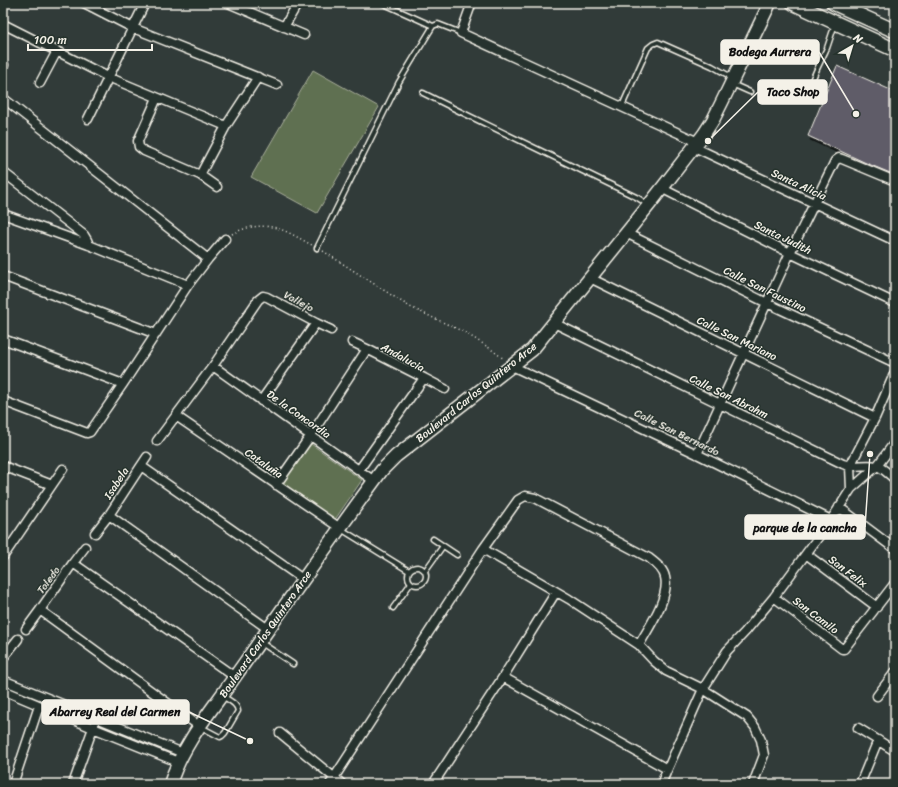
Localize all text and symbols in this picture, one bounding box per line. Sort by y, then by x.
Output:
scale bar [28,26,152,52]
north arrow [832,26,872,66]
text: N [848,28,867,49]
text: 100 m [34,29,67,51]
callout: Bodega Aurrera [721,40,819,64]
text: Bodega Aurrera [729,41,812,63]
callout: Taco Shop [758,80,827,104]
text: Taco Shop [767,81,820,103]
street label: Santa Alicia [768,163,830,206]
street label: Santa Judith [751,215,815,260]
street label: Calle San Faustino [720,261,810,318]
street label: Vallejo [280,286,318,318]
street label: Calle San Mariano [693,311,781,366]
street label: Andalucia [376,337,429,378]
street label: Boulevard Carlos Quintero Arce [411,337,541,447]
street label: Calle San Abrahm [686,369,772,424]
street label: De la Concordia [263,385,335,444]
street label: Calle San Bernardo [631,404,723,462]
street label: Cataluña [241,443,287,484]
street label: Isabela [98,463,134,504]
callout: parque de la cancha [745,515,865,539]
text: parque de la cancha [752,517,857,539]
street label: San Felix [824,550,872,593]
street label: Toledo [32,562,65,598]
street label: Boulevard Carlos Quintero Arce [214,566,317,702]
street label: San Camilo [788,592,843,639]
callout: Abarrey Real del Carmen [42,700,189,724]
text: Abarrey Real del Carmen [49,701,181,723]

